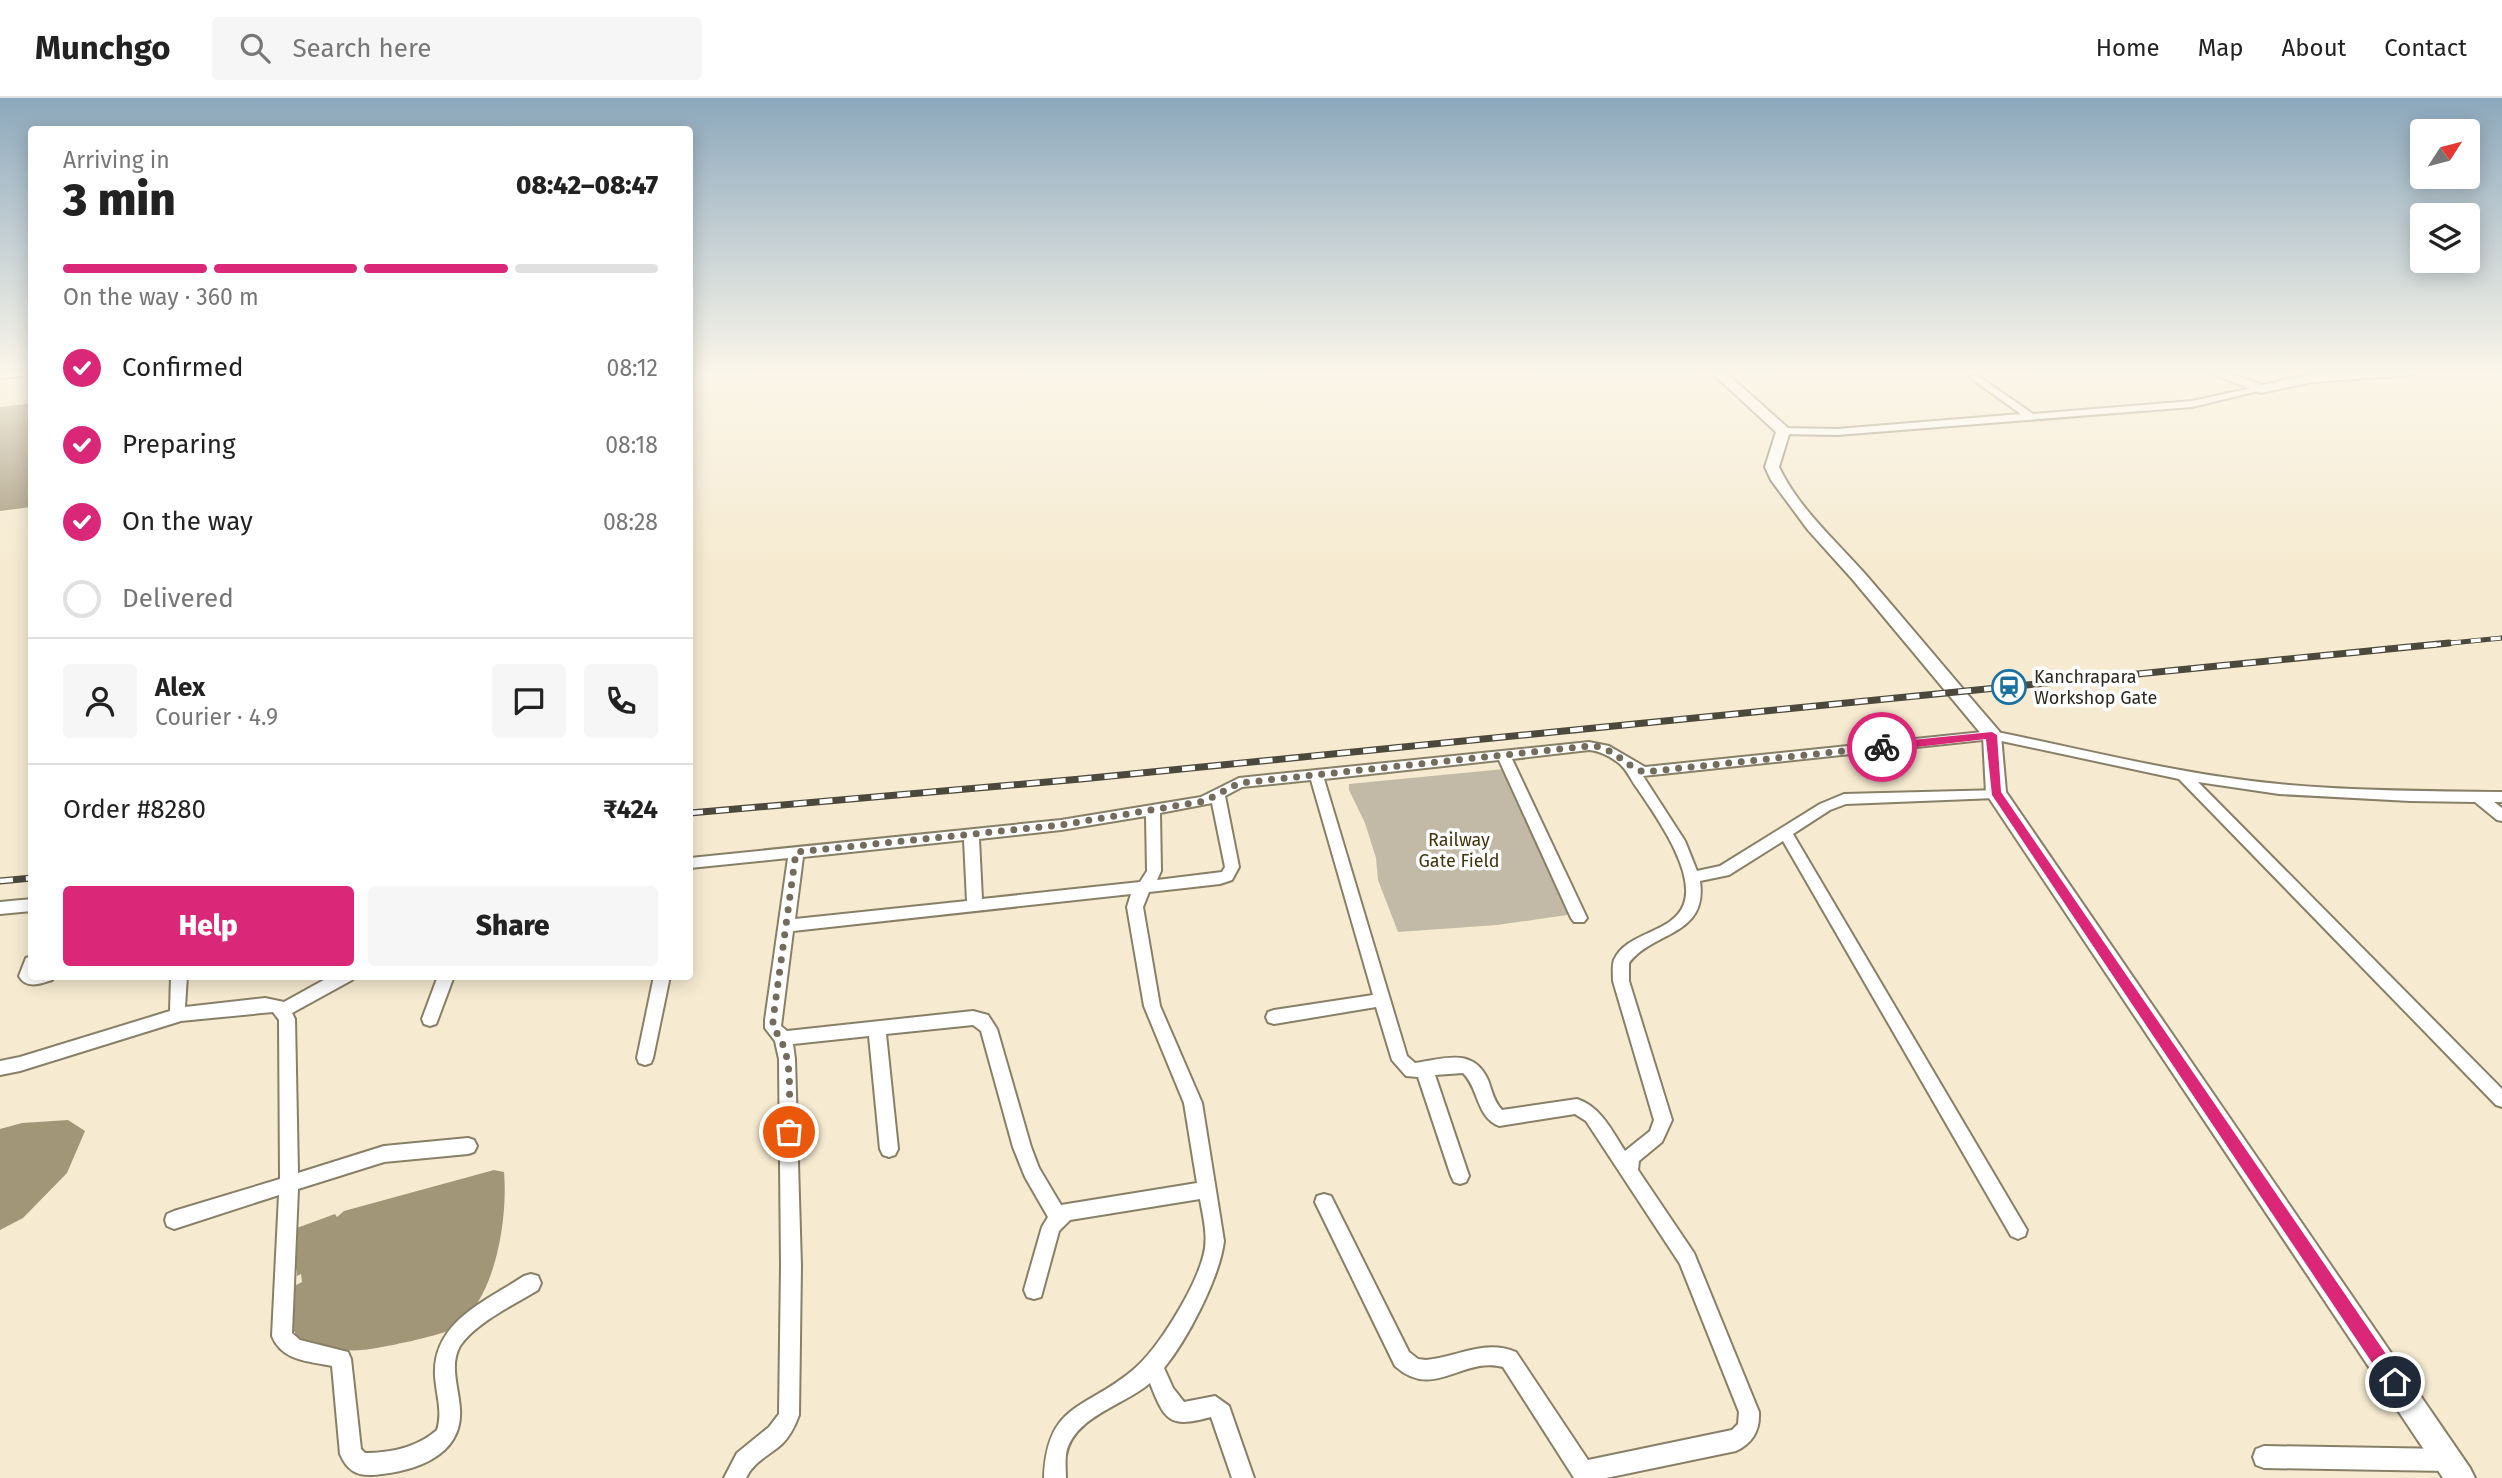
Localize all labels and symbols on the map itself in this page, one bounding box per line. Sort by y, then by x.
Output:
north arrow [2410,119,2480,189]
place label: Kanchrapara Workshop Gate [2034,666,2157,709]
station icon: Kanchrapara Workshop Gate [1990,668,2028,706]
courier [1847,712,1917,782]
park label: Railway Gate Field [1419,829,1500,872]
pin [759,1102,819,1162]
pin [2365,1352,2425,1412]

